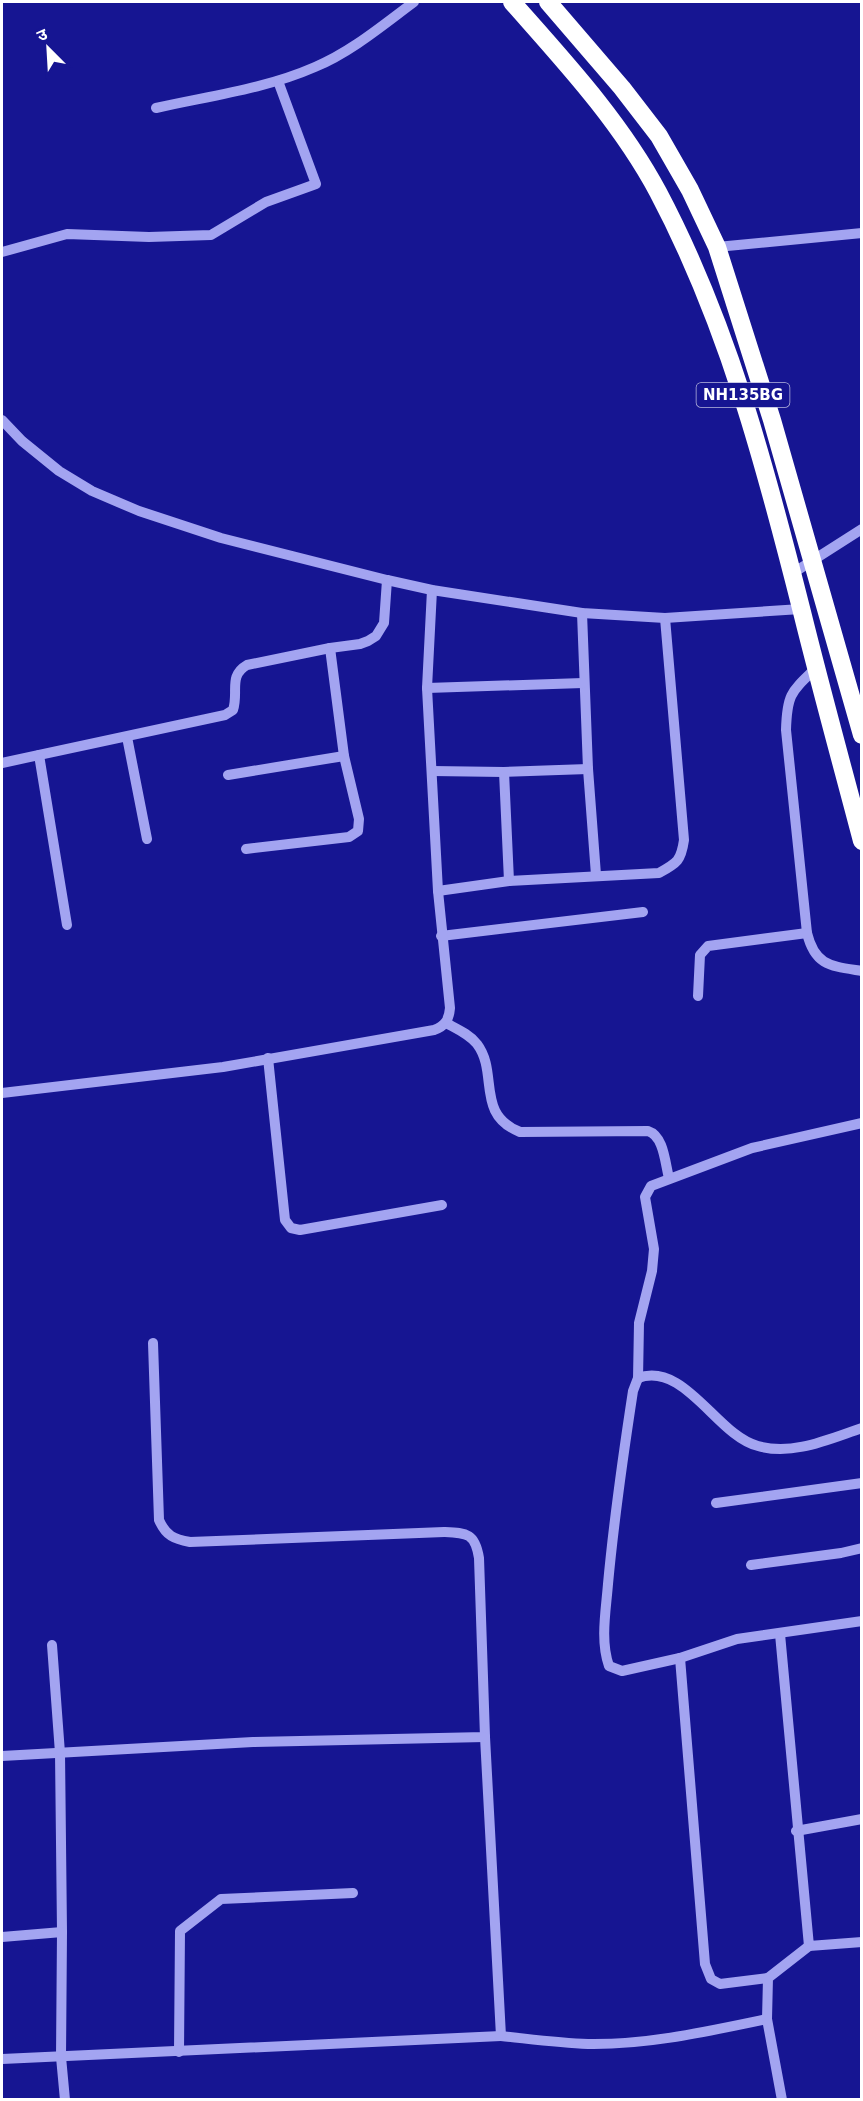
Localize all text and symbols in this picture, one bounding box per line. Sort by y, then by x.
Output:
north arrow [18,18,78,78]
text: उ [34,24,51,45]
road number: NH135BG [696,383,789,407]

